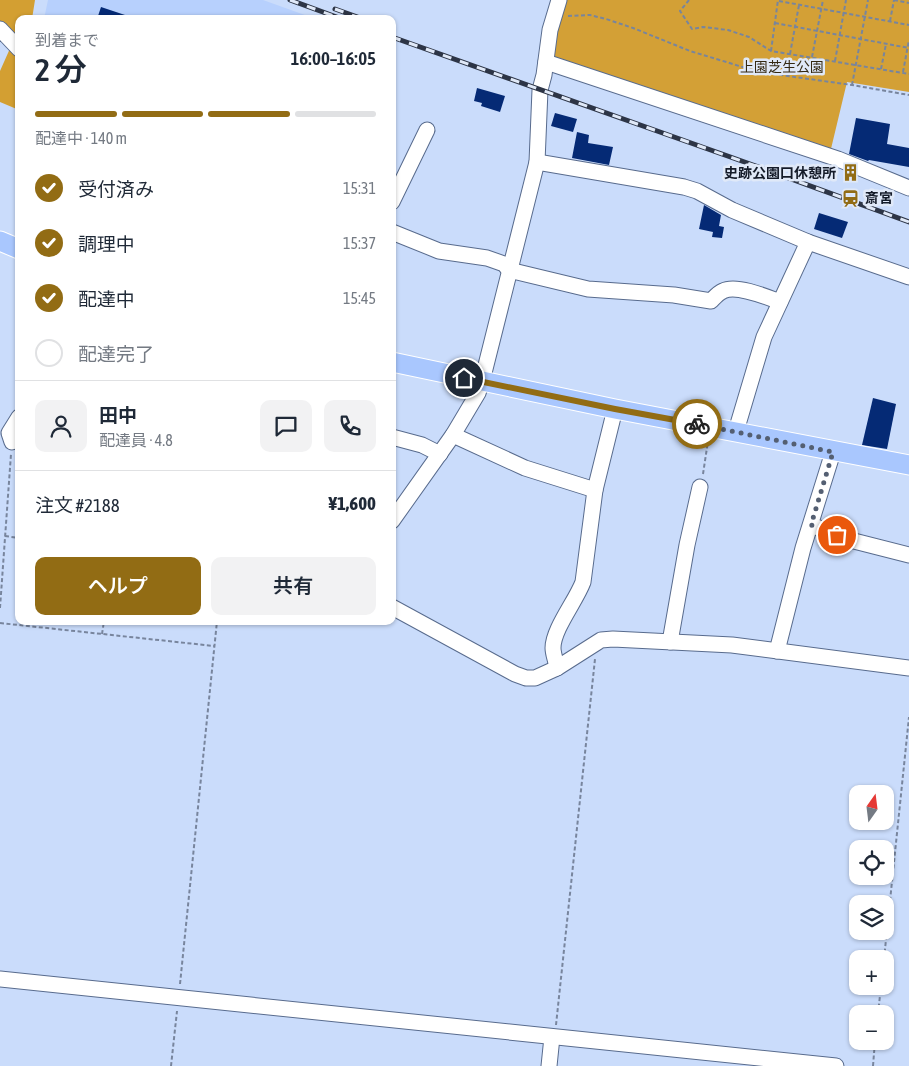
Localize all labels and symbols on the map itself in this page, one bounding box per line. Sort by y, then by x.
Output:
park label: 上園芝生公園 [740,59,824,75]
building icon: 史跡公園口休憩所 [840,163,860,183]
place label: 史跡公園口休憩所 [724,165,836,181]
station icon: 斎宮 [841,188,861,208]
place label: 斎宮 [865,190,893,206]
pin [443,357,485,399]
courier [672,399,722,449]
pin [816,514,858,556]
north arrow [849,785,894,830]

